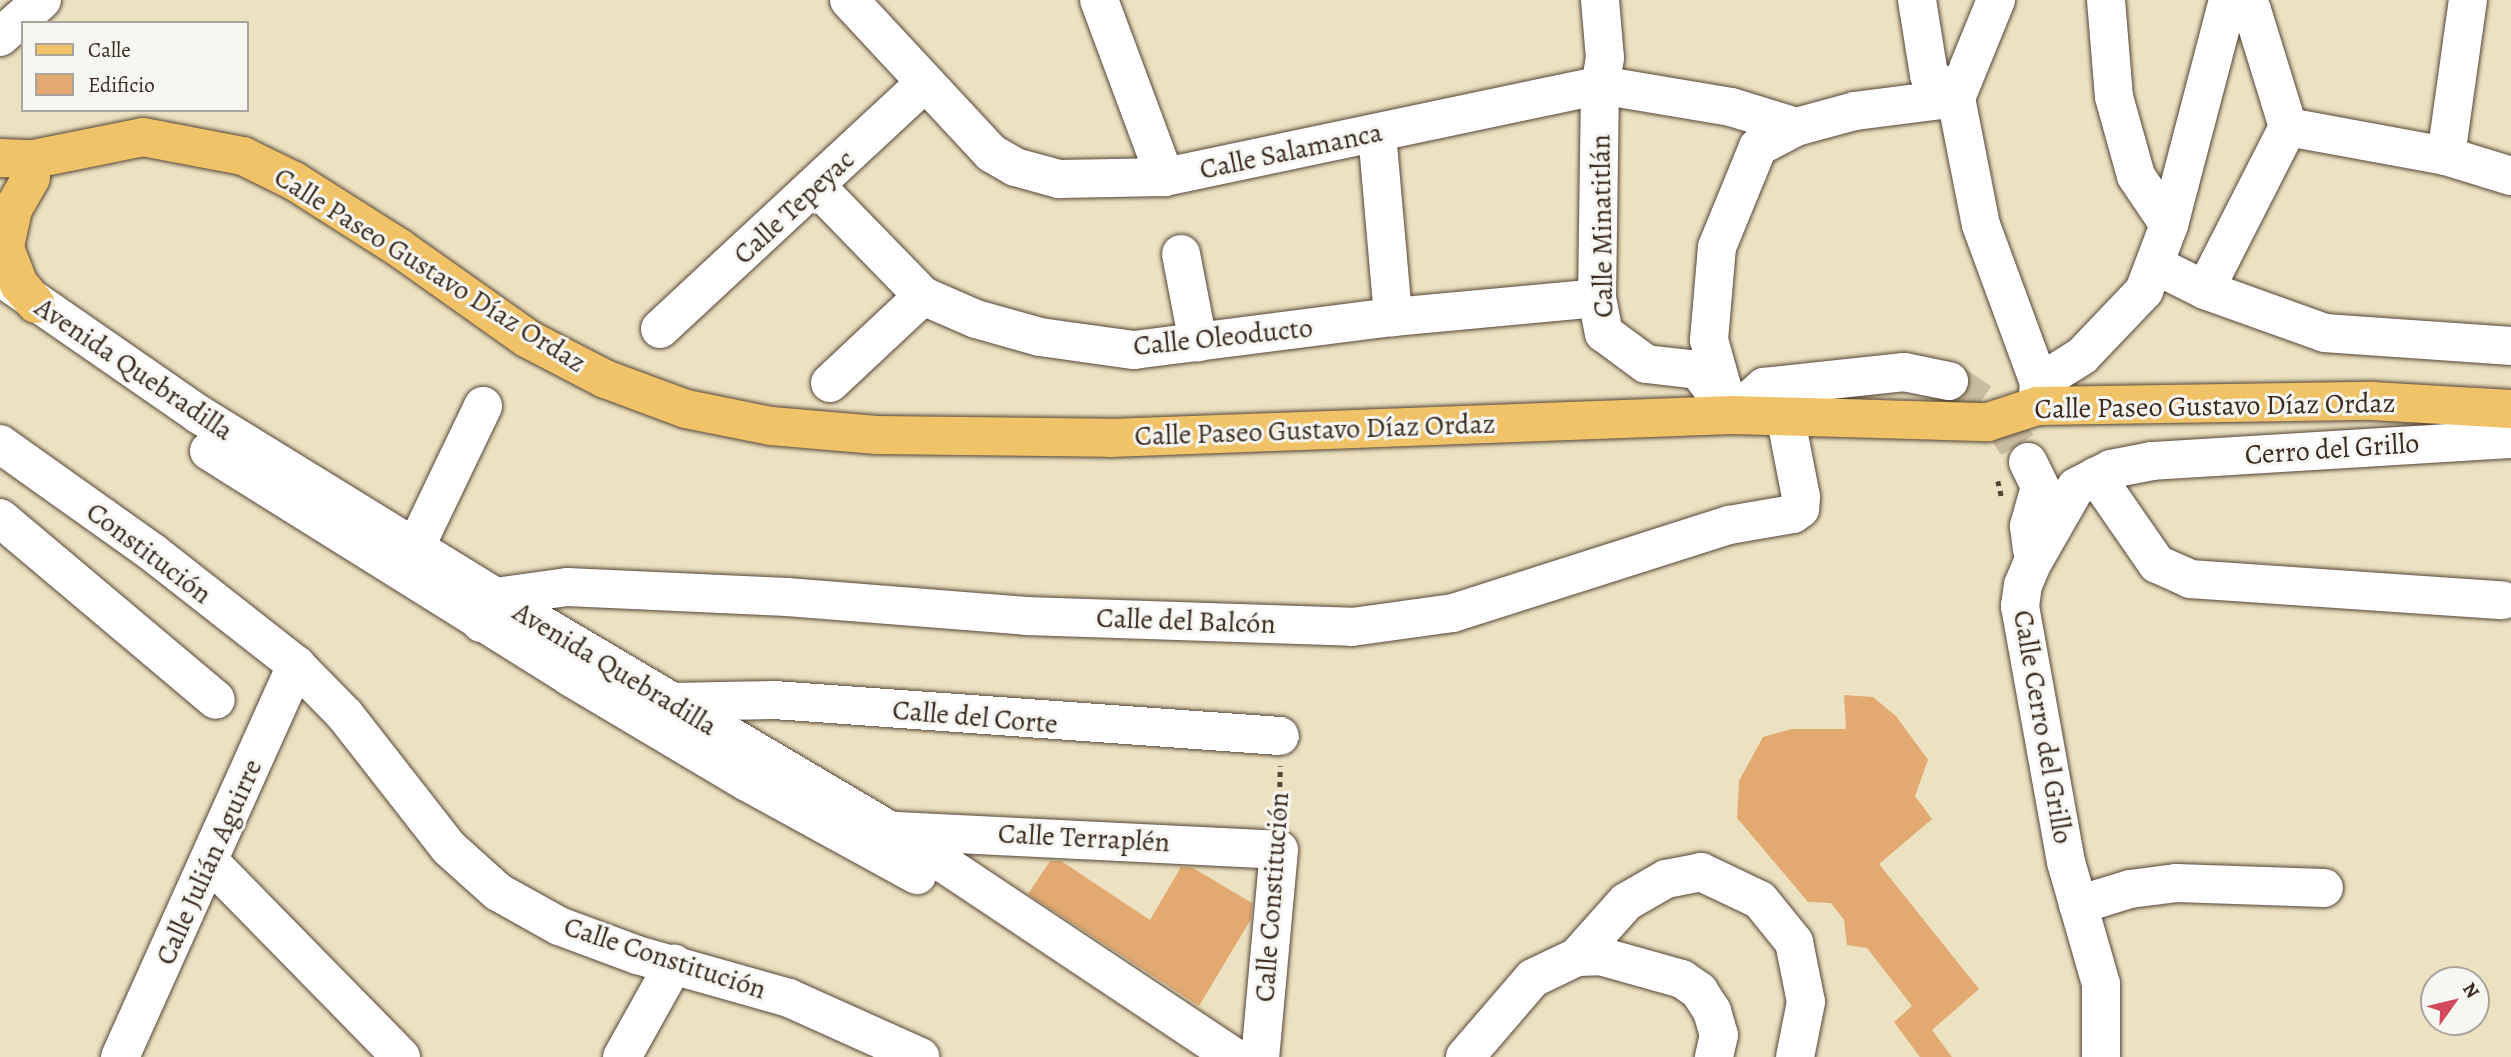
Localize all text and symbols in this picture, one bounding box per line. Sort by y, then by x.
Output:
legend [21,21,248,112]
text: Calle [88,36,131,64]
text: Edificio [88,71,155,99]
street label: Calle Salamanca [1197,115,1385,187]
street label: Calle Minatitlán [1584,134,1620,318]
street label: Calle Tepeyac [727,143,861,271]
street label: Calle Paseo Gustavo Díaz Ordaz [268,160,592,380]
street label: Avenida Quebradilla [29,290,239,448]
street label: Calle Oleoducto [1132,311,1314,363]
street label: Calle Paseo Gustavo Díaz Ordaz [2034,386,2396,426]
street label: Calle Paseo Gustavo Díaz Ordaz [1134,407,1496,453]
street label: Cerro del Grillo [2244,426,2420,472]
street label: Constitución [80,495,218,611]
street label: Avenida Quebradilla [507,595,723,743]
street label: Calle del Balcón [1096,601,1276,641]
street label: Calle Cerro del Grillo [2006,607,2080,847]
street label: Calle del Corte [891,693,1059,741]
street label: Calle Julián Aguirre [149,754,269,970]
street label: Calle Constitución [1248,791,1296,1003]
street label: Calle Terraplén [997,817,1171,859]
street label: Calle Constitución [560,910,770,1006]
north arrow [2420,966,2490,1036]
text: N [2456,977,2485,1003]

